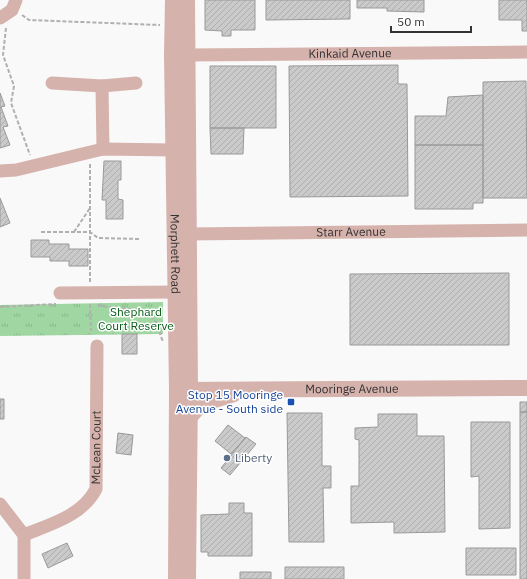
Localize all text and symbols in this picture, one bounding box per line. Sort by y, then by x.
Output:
scale bar [391,8,471,34]
text: 50 m [397,14,425,29]
street label: Kinkaid Avenue [308,45,392,61]
street label: Morphett Road [167,214,184,294]
street label: Starr Avenue [316,224,386,239]
park label: Shephard Court Reserve [98,304,174,333]
street label: Mooringe Avenue [305,381,399,396]
place label: Stop 15 Mooringe Avenue - South side [176,387,283,416]
marker: Stop 15 Mooringe Avenue - South side [286,397,296,407]
street label: McLean Court [88,410,104,485]
place label: Liberty [235,450,272,465]
marker: Liberty [222,453,232,463]

